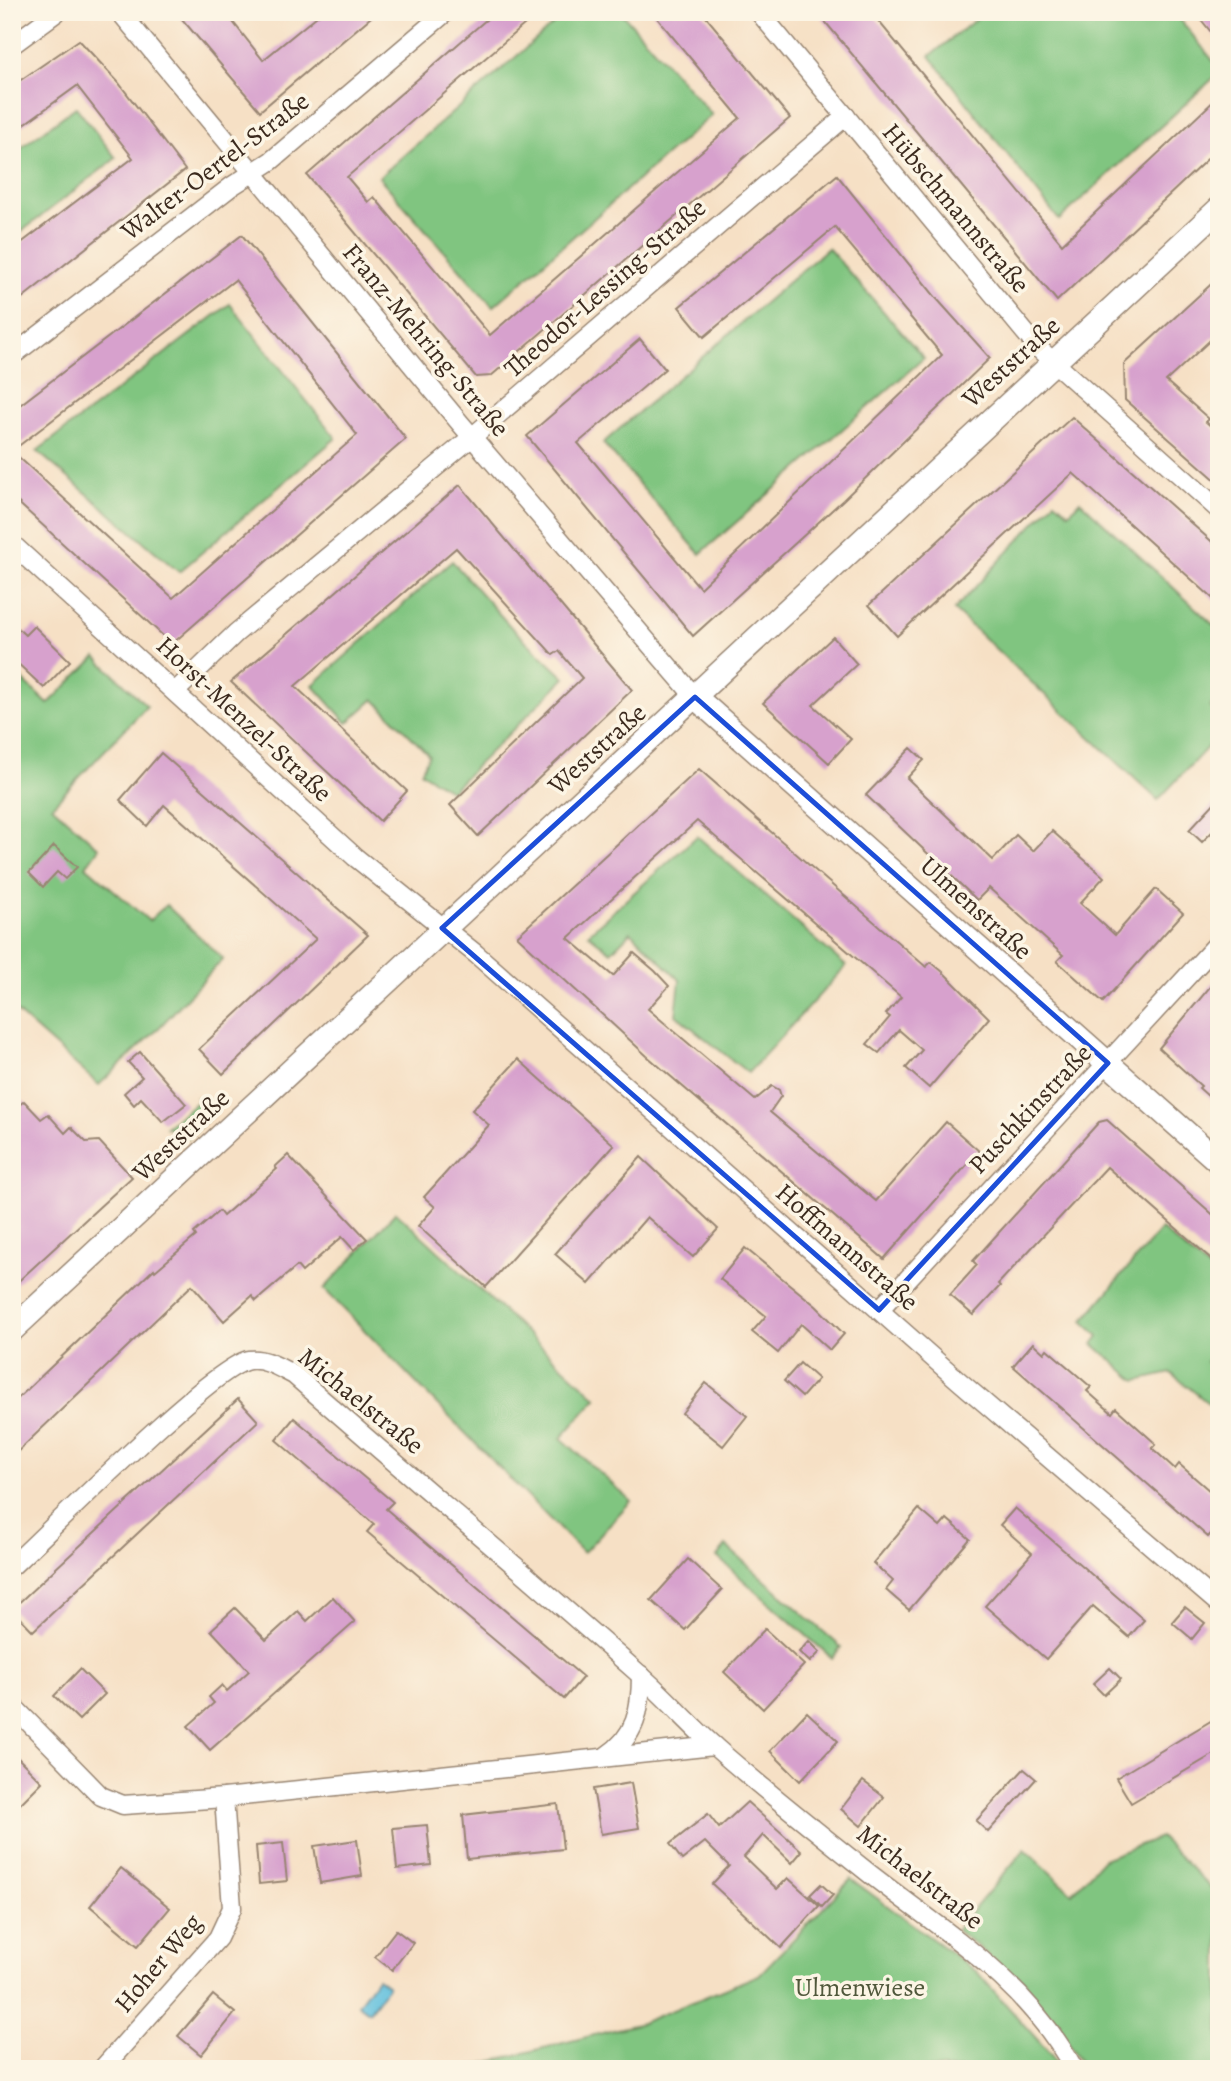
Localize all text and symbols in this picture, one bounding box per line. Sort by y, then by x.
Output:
street label: Walter-Oertel-Straße [113,84,316,249]
street label: Hübschmannstraße [874,115,1038,301]
street label: Theodor-Lessing-Straße [496,190,714,386]
street label: Franz-Mehring-Straße [335,236,517,444]
street label: Weststraße [954,309,1068,416]
street label: Horst-Menzel-Straße [148,628,340,810]
street label: Weststraße [540,696,654,803]
street label: Ulmenstraße [912,848,1040,968]
street label: Puschkinstraße [961,1036,1099,1182]
street label: Weststraße [124,1081,237,1190]
street label: Hoffmannstraße [768,1175,926,1319]
street label: Michaelstraße [291,1340,431,1462]
street label: Michaelstraße [849,1816,991,1938]
street label: Hoher Weg [106,1906,210,2020]
park label: Ulmenwiese [795,1970,925,2005]

